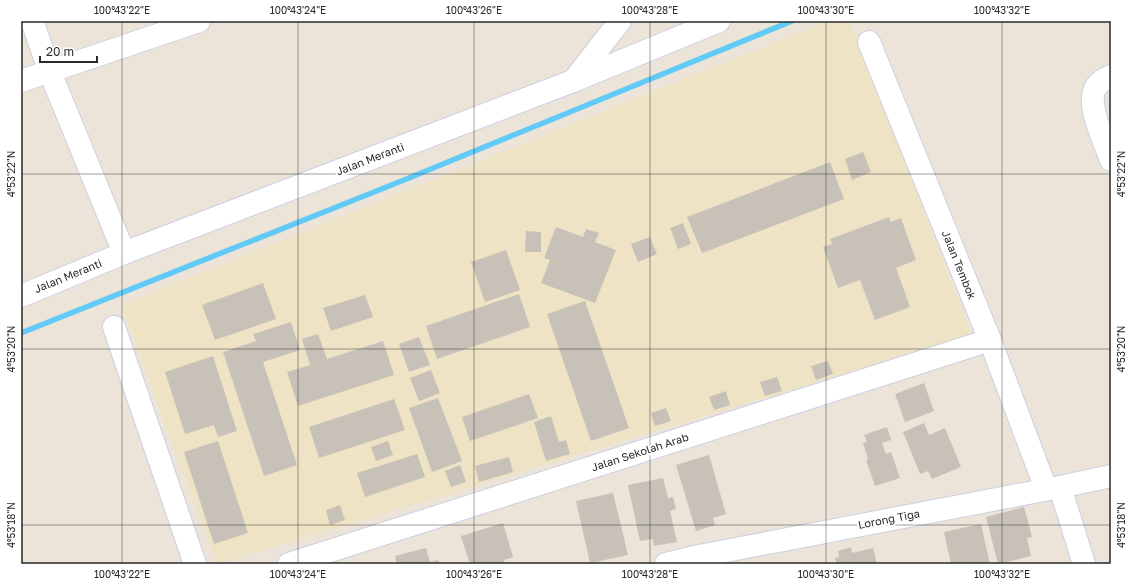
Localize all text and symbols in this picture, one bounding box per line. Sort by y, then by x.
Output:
text: 100°43'22"E [94,4,150,16]
text: 100°43'24"E [270,4,326,16]
text: 100°43'26"E [446,4,502,16]
text: 100°43'28"E [622,4,678,16]
text: 100°43'30"E [798,4,854,16]
text: 100°43'32"E [974,4,1030,16]
scale bar [40,38,97,64]
text: 20 m [46,44,74,59]
street label: Jalan Meranti [334,140,406,177]
text: 4°53'22"N [5,151,17,197]
text: 4°53'22"N [1115,151,1127,197]
street label: Jalan Tembok [940,228,979,301]
street label: Jalan Meranti [32,256,104,295]
text: 4°53'20"N [5,326,17,372]
text: 4°53'20"N [1115,326,1127,372]
street label: Jalan Sekolah Arab [590,430,690,473]
text: 4°53'18"N [5,502,17,548]
text: 4°53'18"N [1115,502,1127,548]
street label: Lorong Tiga [857,506,921,531]
text: 100°43'22"E [94,568,150,580]
text: 100°43'24"E [270,568,326,580]
text: 100°43'26"E [446,568,502,580]
text: 100°43'28"E [622,568,678,580]
text: 100°43'30"E [798,568,854,580]
text: 100°43'32"E [974,568,1030,580]

